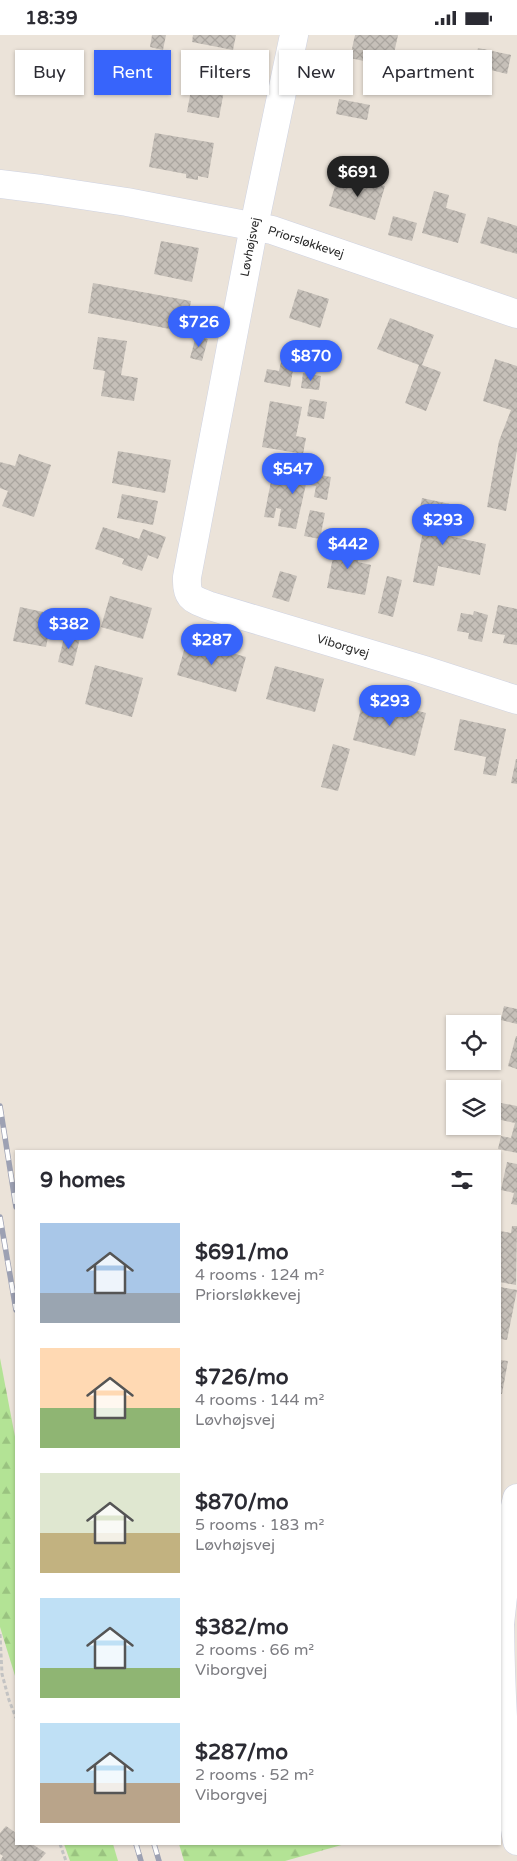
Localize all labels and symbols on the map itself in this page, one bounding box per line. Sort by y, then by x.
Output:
pin: $691 [328,155,388,198]
street label: Løvhøjsvej [237,216,263,278]
street label: Priorsløkkevej [266,223,346,261]
pin: $726 [169,305,229,348]
pin: $870 [281,339,341,382]
pin: $547 [263,453,323,495]
pin: $293 [413,503,473,546]
pin: $442 [318,527,378,570]
pin: $382 [39,607,99,650]
pin: $287 [182,623,242,666]
street label: Viborgvej [315,631,371,661]
pin: $293 [360,685,420,727]

